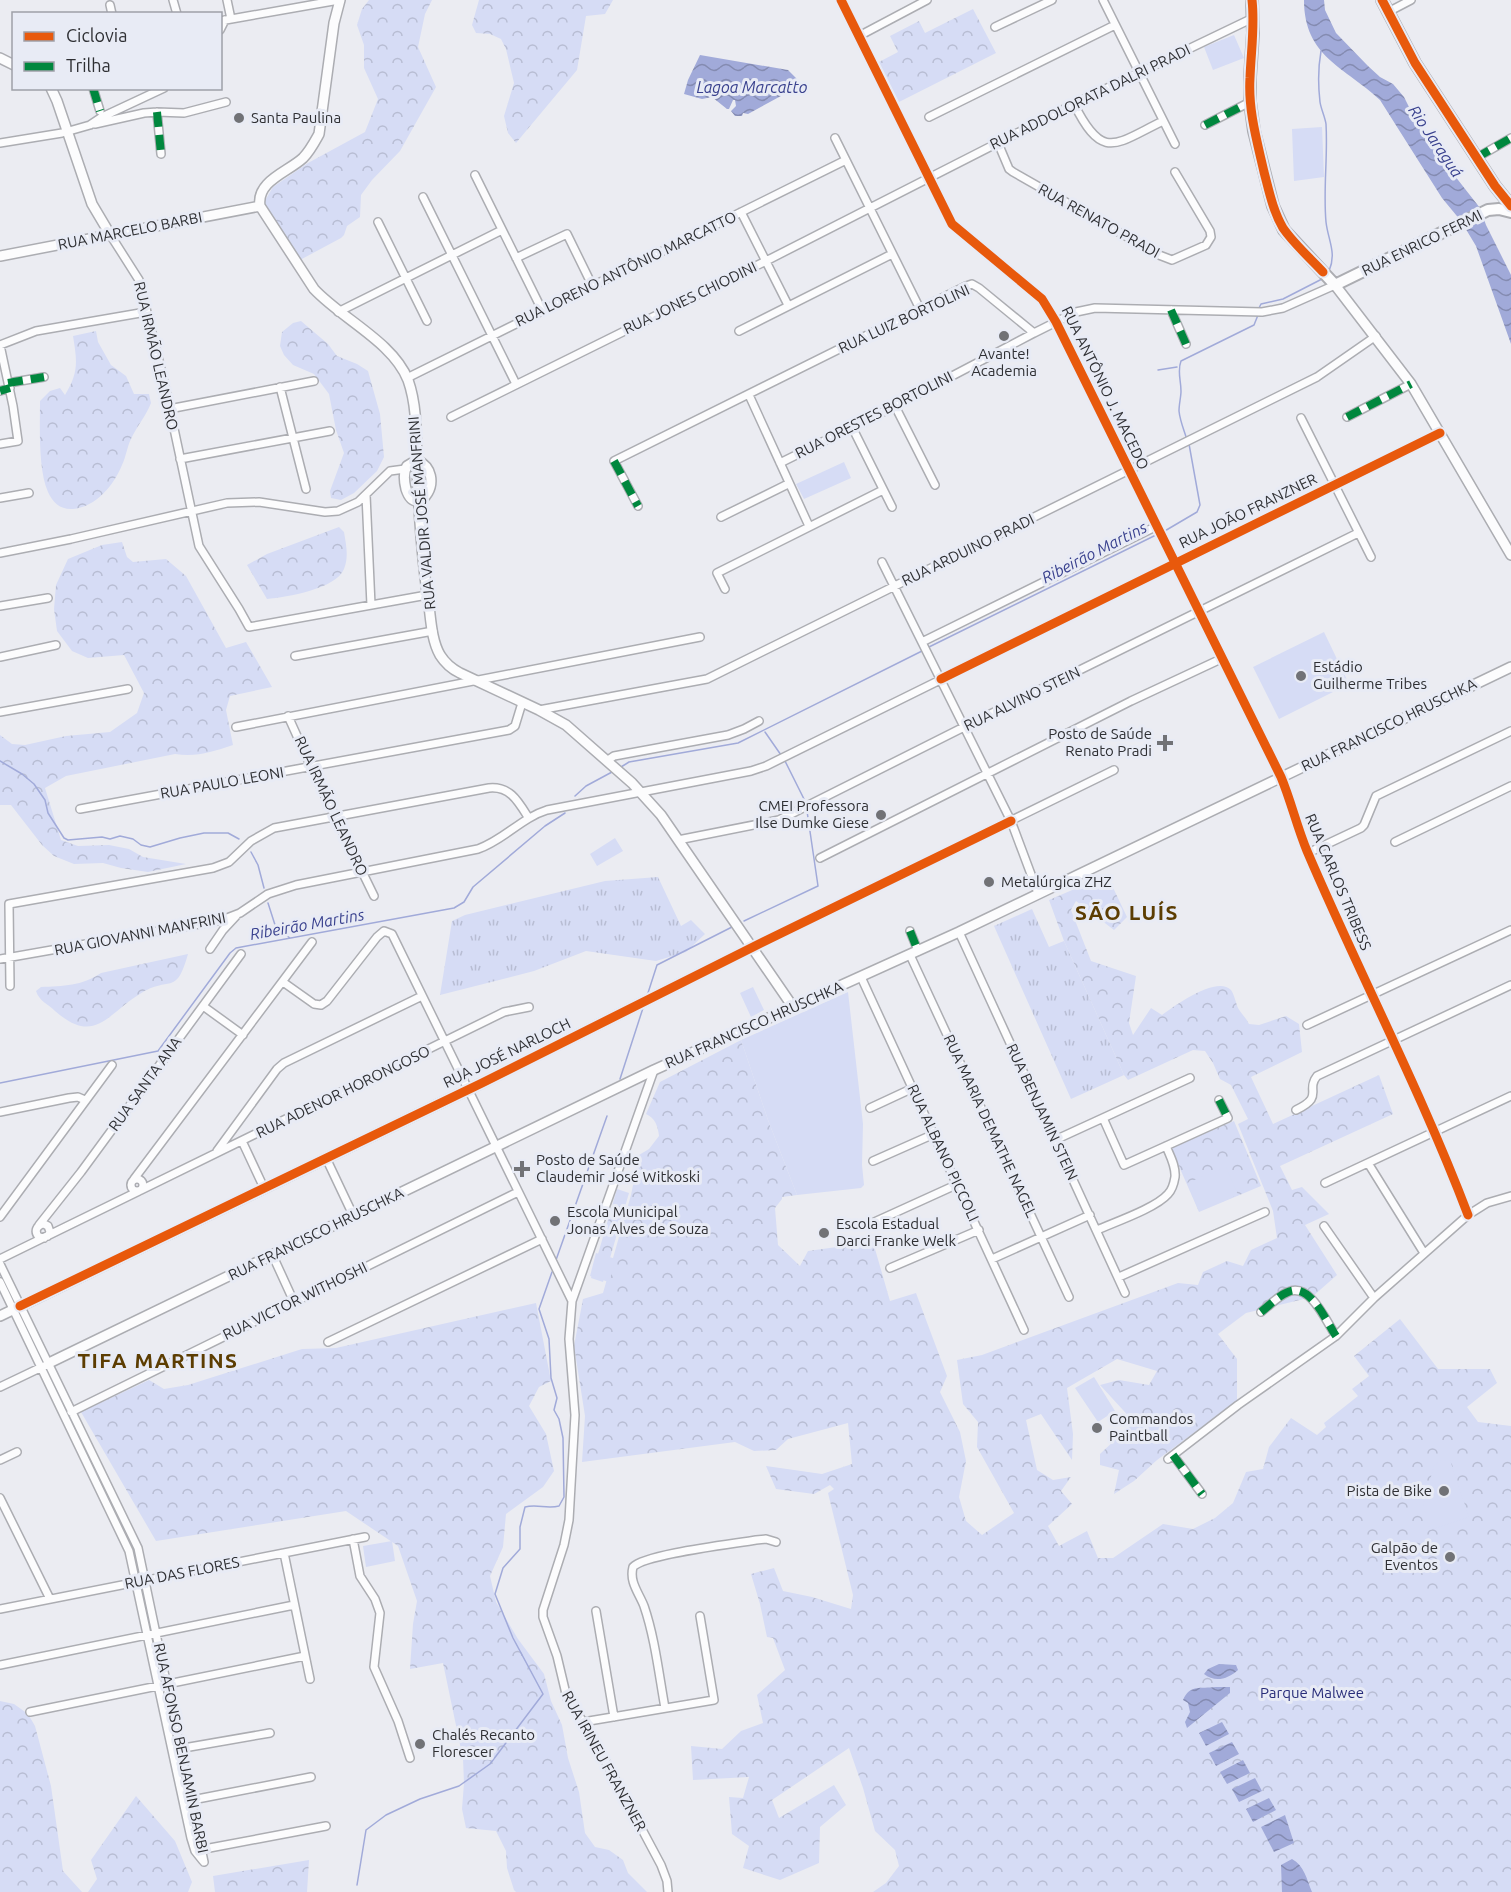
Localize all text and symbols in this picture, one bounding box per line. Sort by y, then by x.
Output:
legend [12,12,222,90]
text: Ciclovia [66,25,127,45]
street label: RUA ADDOLORATA DALRI PRADI [987,40,1193,153]
text: Trilha [66,55,111,75]
water label: Lagoa Marcatto [697,78,808,96]
water label: Rio Jaraguá [1405,102,1467,181]
place label: Santa Paulina [251,109,341,126]
marker: Santa Paulina [232,111,246,125]
street label: RUA RENATO PRADI [1036,180,1163,261]
street label: RUA ENRICO FERMI [1359,206,1485,279]
street label: RUA LORENO ANTÔNIO MARCATTO [512,207,739,330]
street label: RUA MARCELO BARBI [56,208,203,253]
street label: RUA JONES CHIODINI [620,258,759,337]
street label: RUA IRMÃO LEANDRO [131,280,182,432]
street label: RUA LUIZ BORTOLINI [836,281,972,356]
street label: RUA ANTÔNIO J. MACEDO [1058,303,1152,472]
marker: Avante! Academia [997,329,1011,343]
place label: Avante! Academia [971,345,1037,379]
street label: RUA ORESTES BORTOLINI [792,367,955,462]
street label: RUA VALDIR JOSÉ MANFRINI [405,416,438,610]
street label: RUA JOÃO FRANZNER [1176,470,1320,551]
street label: RUA ARDUINO PRADI [899,510,1037,589]
water label: Ribeirão Martins [1038,518,1150,586]
place label: Estádio Guilherme Tribes [1313,658,1427,692]
street label: RUA ALVINO STEIN [961,663,1083,734]
marker: Estádio Guilherme Tribes [1294,669,1308,683]
street label: RUA FRANCISCO HRUSCHKA [1298,675,1479,774]
place label: Posto de Saúde Renato Pradi [1048,725,1152,759]
street label: RUA IRMÃO LEANDRO [292,733,371,878]
marker: Posto de Saúde Renato Pradi [1156,734,1174,752]
street label: RUA PAULO LEONI [159,763,285,802]
place label: CMEI Professora Ilse Dumke Giese [755,797,869,831]
marker: CMEI Professora Ilse Dumke Giese [874,808,888,822]
street label: RUA CARLOS TRIBESS [1302,811,1375,953]
place label: Metalúrgica ZHZ [1001,873,1112,890]
marker: Metalúrgica ZHZ [982,875,996,889]
district label: SÃO LUÍS [1075,900,1179,924]
water label: Ribeirão Martins [248,905,366,943]
street label: RUA GIOVANNI MANFRINI [53,909,227,958]
street label: RUA FRANCISCO HRUSCHKA [662,977,846,1072]
street label: RUA JOSÉ NARLOCH [440,1014,573,1091]
street label: RUA MARIA DEMATHE NAGEL [941,1032,1041,1220]
street label: RUA SANTA ANA [105,1033,185,1134]
street label: RUA BENJAMIN STEIN [1003,1041,1082,1183]
street label: RUA ADENOR HORONGOSO [253,1042,433,1141]
street label: RUA ALBANO PICCOLI [904,1082,983,1224]
place label: Posto de Saúde Claudemir José Witkoski [536,1151,700,1185]
marker: Posto de Saúde Claudemir José Witkoski [513,1160,531,1178]
street label: RUA FRANCISCO HRUSCHKA [225,1184,406,1283]
place label: Escola Municipal Jonas Alves de Souza [567,1203,709,1237]
marker: Escola Municipal Jonas Alves de Souza [548,1214,562,1228]
place label: Escola Estadual Darci Franke Welk [836,1215,957,1249]
marker: Escola Estadual Darci Franke Welk [817,1226,831,1240]
street label: RUA VICTOR WITHOSHI [220,1258,370,1343]
district label: TIFA MARTINS [77,1348,239,1372]
place label: Commandos Paintball [1109,1410,1193,1444]
marker: Commandos Paintball [1090,1421,1104,1435]
place label: Pista de Bike [1347,1482,1432,1499]
marker: Pista de Bike [1437,1484,1451,1498]
place label: Galpão de Eventos [1371,1539,1438,1573]
marker: Galpão de Eventos [1443,1550,1457,1564]
street label: RUA DAS FLORES [123,1553,241,1592]
street label: RUA AFONSO BENJAMIN BARBI [151,1641,212,1855]
park label: Parque Malwee [1260,1684,1364,1701]
street label: RUA IRINEU FRANZNER [559,1688,650,1834]
place label: Chalés Recanto Florescer [432,1726,535,1760]
marker: Chalés Recanto Florescer [413,1737,427,1751]

